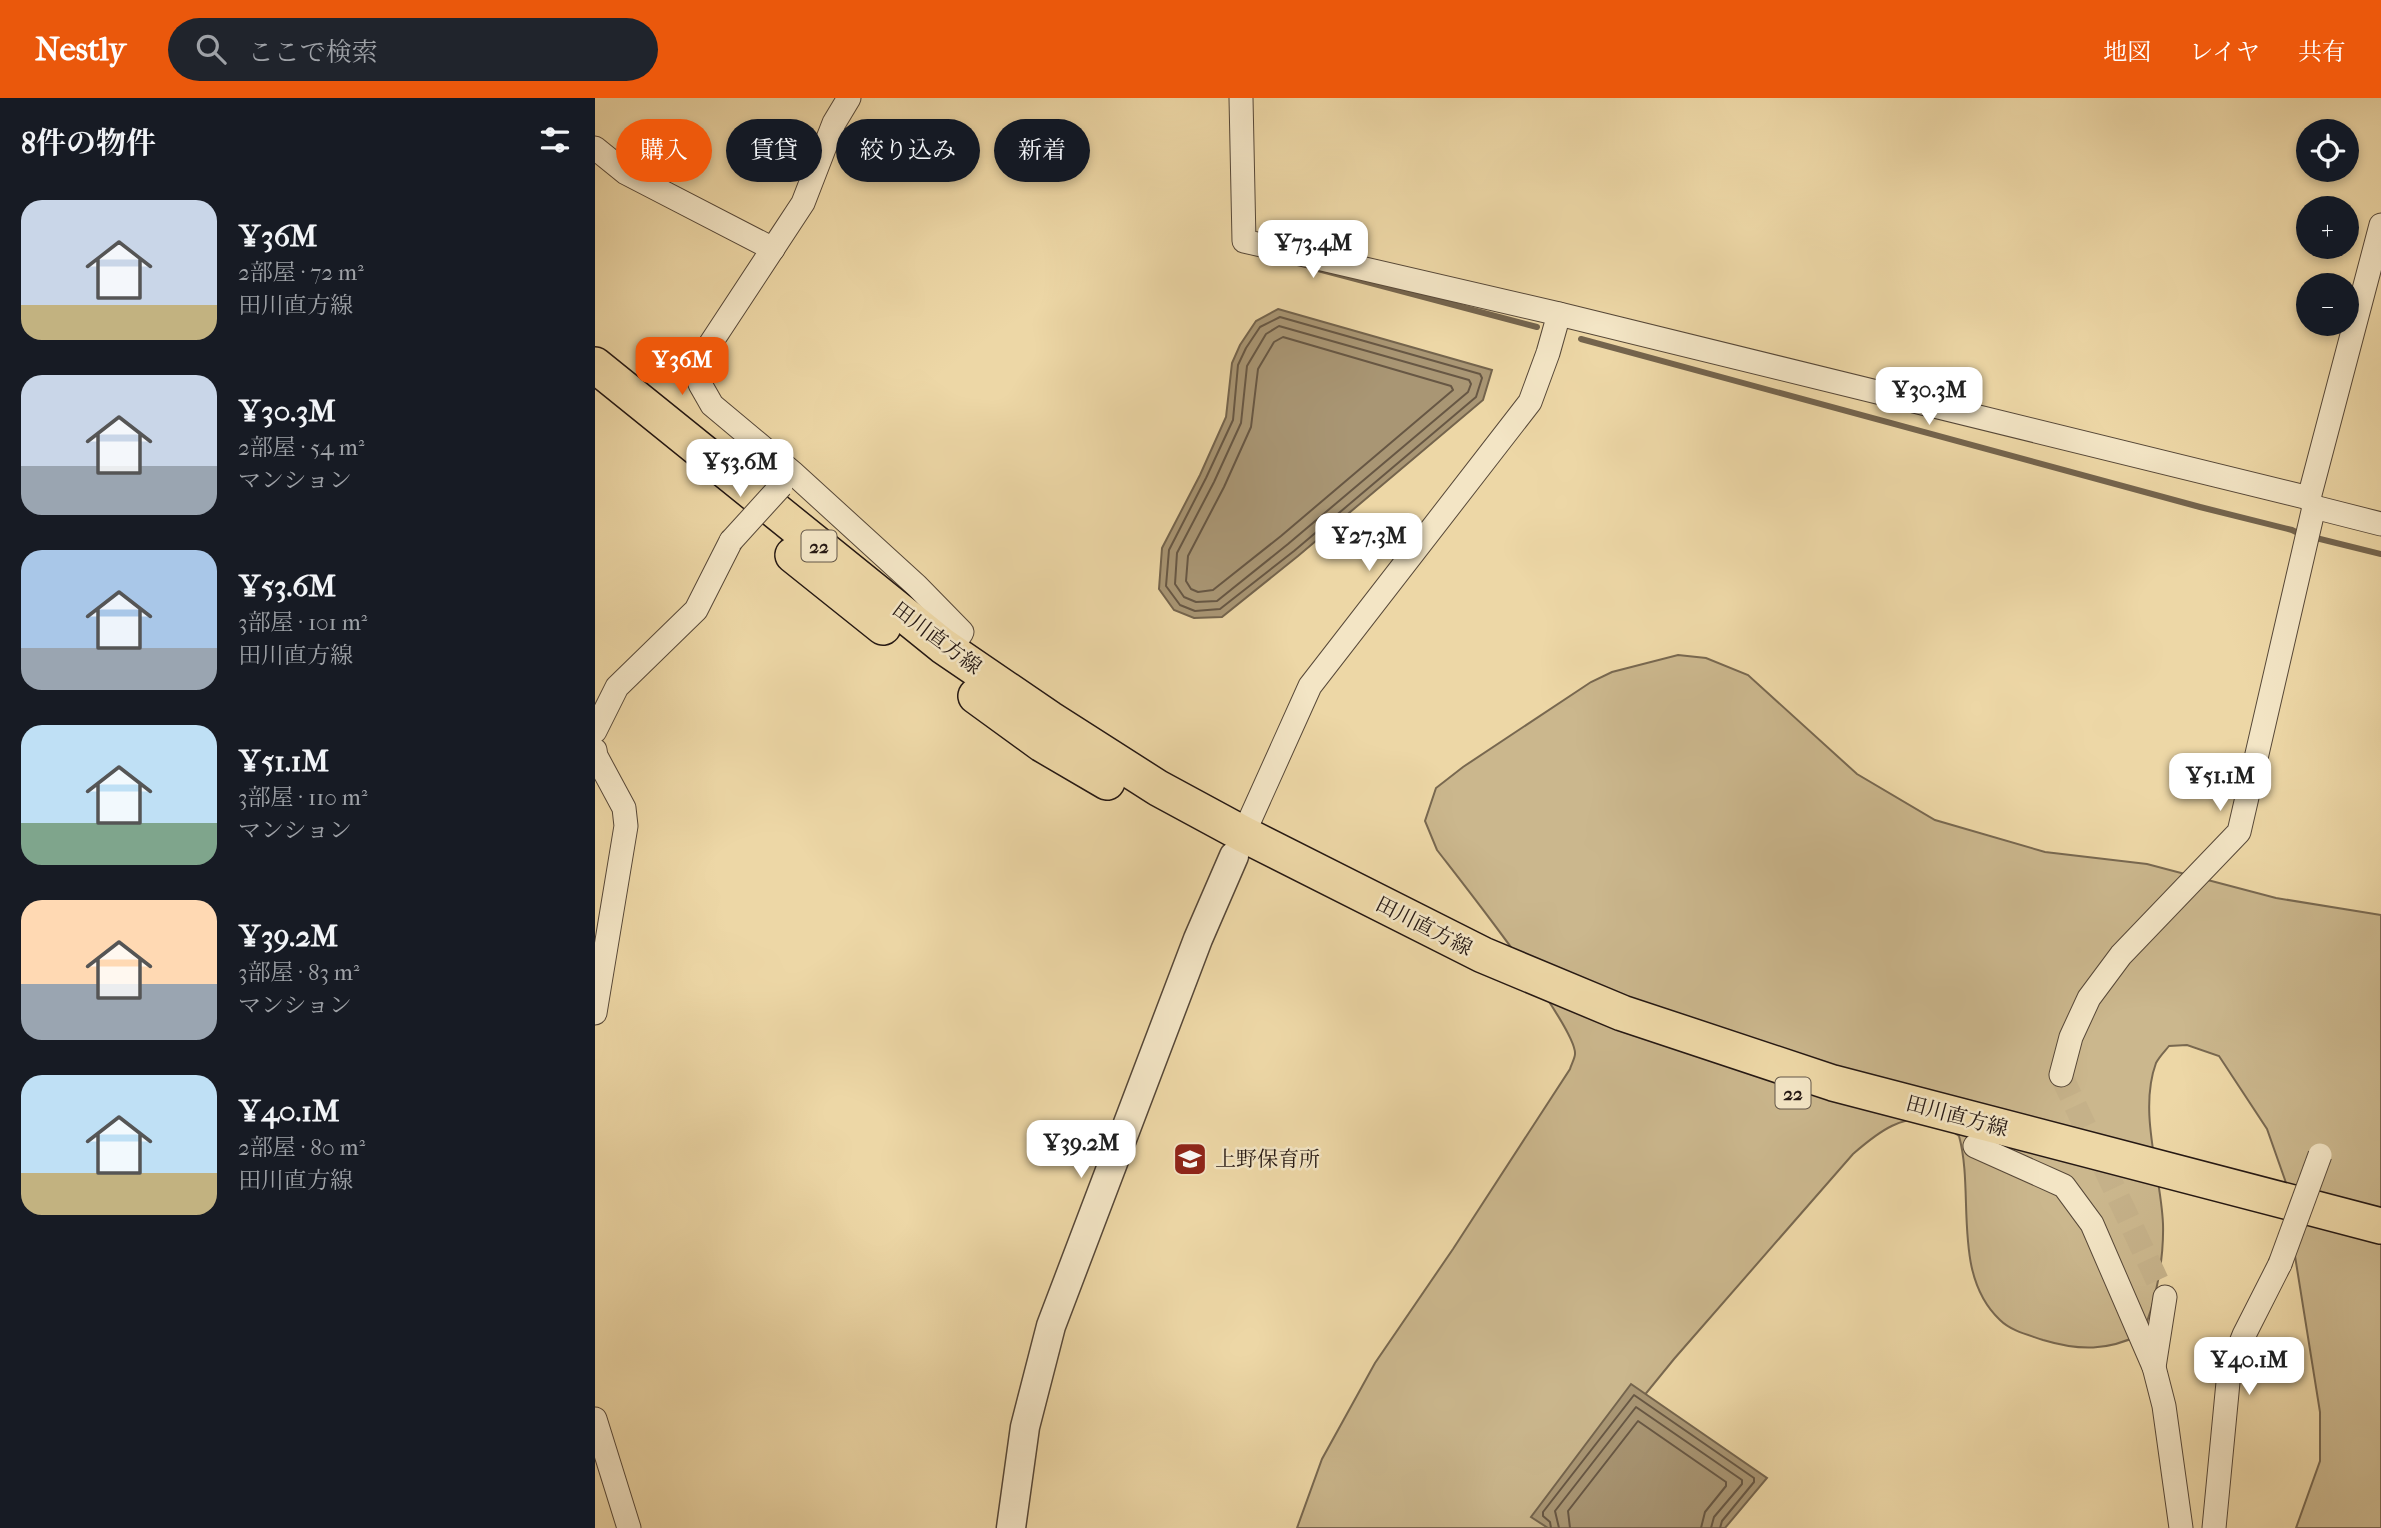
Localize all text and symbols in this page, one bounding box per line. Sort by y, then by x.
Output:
search box [168,18,658,81]
text: Nestly [35,30,126,69]
icon: search [192,30,230,68]
text: ここで検索 [248,37,378,68]
text: 地図 [2103,38,2151,66]
text: レイヤ [2189,38,2260,66]
text: 共有 [2298,38,2346,66]
chip: 購入 [616,119,712,182]
chip: 賃貸 [726,119,822,182]
chip: 絞り込み [836,119,980,182]
chip: 新着 [994,119,1090,182]
map controls [2296,119,2359,336]
button: locate [2296,119,2359,182]
icon: filters [536,121,574,159]
text: 8件の物件 [21,126,156,161]
button: + [2296,196,2359,259]
text: ¥36M [238,219,317,254]
pin: ¥73.4M [1256,220,1370,280]
icon: home [77,228,161,312]
text: ¥73.4M [1274,229,1352,256]
text: 2部屋 · 72 m² [238,259,364,286]
button: − [2296,273,2359,336]
text: 田川直方線 [238,292,353,319]
pin: ¥36M [641,338,723,397]
text: ¥36M [652,346,712,373]
pin: ¥30.3M [1872,368,1986,427]
text: ¥30.3M [1892,376,1966,403]
text: ¥30.3M [238,394,336,429]
icon: home [77,403,161,487]
text: 2部屋 · 54 m² [238,434,364,461]
pin: ¥53.6M [683,440,797,499]
text: ¥53.6M [702,448,778,475]
text: マンション [238,467,352,494]
pin: ¥27.3M [1312,514,1426,573]
text: ¥27.3M [1331,522,1407,549]
road number: 22 [801,530,837,561]
text: ¥53.6M [238,569,336,604]
icon: home [77,578,161,662]
street label: 田川直方線 [888,597,986,679]
text: 3部屋 · 101 m² [238,609,367,636]
text: 田川直方線 [238,642,353,669]
text: ¥51.1M [238,744,329,779]
icon: home [77,753,161,837]
pin: ¥51.1M [2163,754,2277,813]
text: ¥51.1M [2185,762,2255,789]
text: 3部屋 · 110 m² [238,784,367,811]
text: マンション [238,817,352,844]
street label: 田川直方線 [1372,891,1476,961]
text: ¥39.2M [238,919,338,954]
icon: home [77,928,161,1012]
text: 3部屋 · 83 m² [238,959,359,986]
text: マンション [238,992,352,1019]
road number: 22 [1775,1077,1811,1108]
street label: 田川直方線 [1903,1091,2011,1141]
text: ¥40.1M [238,1094,340,1129]
icon: home [77,1103,161,1187]
pin: ¥39.2M [1024,1121,1138,1180]
text: ¥39.2M [1043,1129,1119,1156]
text: 2部屋 · 80 m² [238,1134,365,1161]
school or university icon: 上野保育所 [1171,1140,1209,1178]
place label: 上野保育所 [1215,1147,1320,1171]
text: 田川直方線 [238,1167,353,1194]
pin: ¥40.1M [2192,1338,2306,1397]
text: ¥40.1M [2210,1346,2288,1373]

